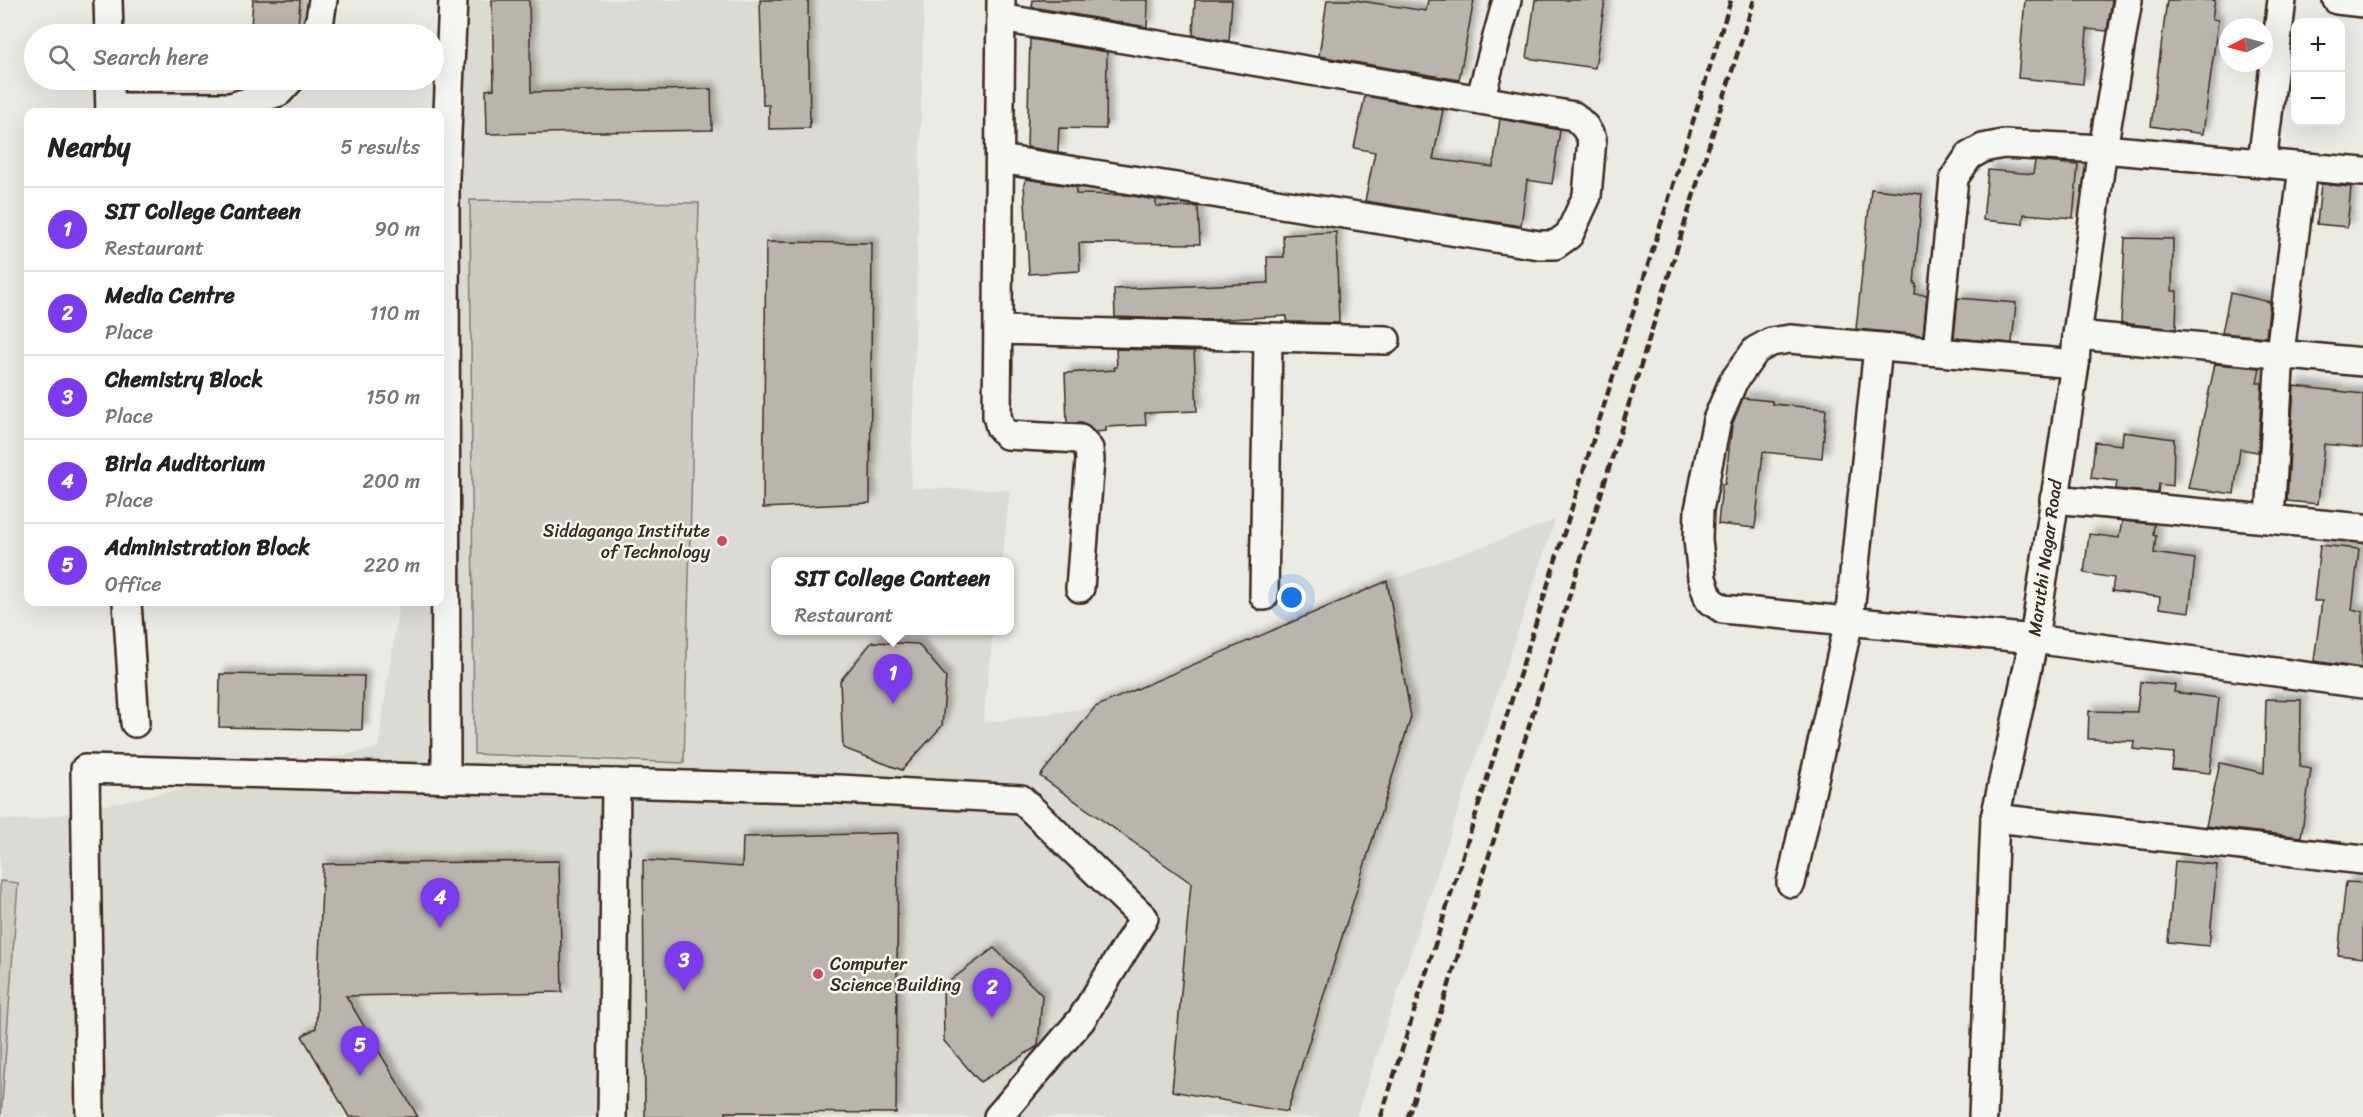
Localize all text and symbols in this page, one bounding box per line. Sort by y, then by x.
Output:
north arrow [2219,18,2273,72]
map controls [2291,18,2345,126]
button: + [2291,18,2345,72]
search box [24,24,444,90]
text: Search here [93,38,209,77]
icon: search [45,41,78,74]
button: − [2291,72,2345,126]
text: Nearby [48,124,130,170]
text: 5 results [341,130,420,165]
text: SIT College Canteen [105,192,301,231]
text: 1 [63,212,72,247]
text: 90 m [375,212,420,247]
text: Restaurant [105,231,204,266]
text: Media Centre [105,276,235,315]
text: 2 [62,296,73,331]
text: 110 m [370,296,420,331]
text: Place [105,315,153,350]
text: Chemistry Block [105,360,263,399]
text: 3 [62,380,73,415]
text: 150 m [366,380,420,415]
text: Place [105,399,153,434]
text: Birla Auditorium [105,444,265,483]
text: 4 [61,464,74,499]
text: 200 m [363,464,420,499]
street label: Maruthi Nagar Road [2018,476,2072,638]
text: Place [105,483,153,518]
place label: Siddaganga Institute of Technology [543,515,711,568]
text: Administration Block [105,528,310,567]
marker: Siddaganga Institute of Technology [715,534,729,548]
text: 5 [61,548,74,583]
text: 220 m [364,548,420,583]
popup [771,557,1014,635]
text: SIT College Canteen [795,559,990,598]
text: Office [105,567,161,602]
your location [1277,583,1306,612]
text: Restaurant [795,598,894,633]
pin: 1 [874,654,912,704]
pin: 4 [420,878,460,928]
pin: 3 [664,942,704,991]
place label: Computer Science Building [830,948,961,1001]
marker: Computer Science Building [811,967,825,981]
pin: 2 [972,968,1012,1018]
pin: 5 [340,1026,380,1076]

